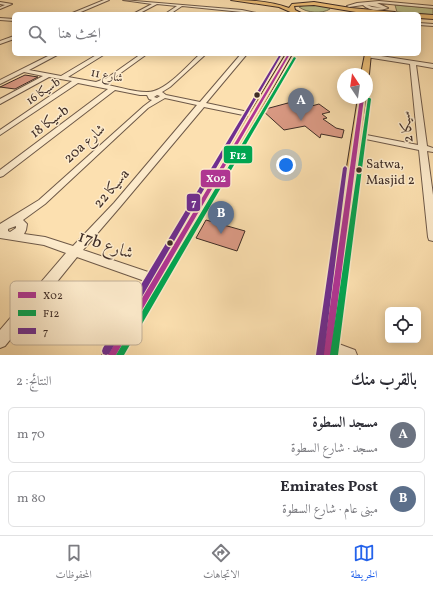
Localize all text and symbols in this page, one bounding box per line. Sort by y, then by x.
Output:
search box [12,12,421,56]
icon: search [26,23,48,45]
text: ابحث هنا [58,24,101,45]
street label: شارع 11 [89,65,124,89]
north arrow [337,68,373,104]
street label: سيكا 16b [23,74,64,109]
pin: A [288,88,314,121]
unlabelled marker [252,90,262,100]
street label: سيكا 18b [26,101,74,143]
street label: سيكا 2 [396,110,419,144]
street label: 20a شارع [60,120,111,169]
line badge: F12 [223,145,253,164]
text: F12 [230,149,247,164]
your location [276,155,296,175]
place label: Satwa, Masjid 2 [366,156,415,190]
street label: سيكا 22a [90,165,134,213]
marker: Satwa, Masjid 2 [354,165,364,175]
line badge: X02 [200,169,231,188]
text: X02 [206,172,226,187]
line badge: 7 [186,193,201,212]
text: 7 [191,196,197,211]
pin: B [208,201,234,234]
street label: 17b شارع [74,225,136,267]
unlabelled marker [165,238,175,248]
legend [10,281,142,345]
text: X02 [43,289,63,304]
text: F12 [43,307,59,322]
map controls [385,307,421,343]
button: locate [385,307,421,343]
text: 7 [43,325,48,340]
text: بالقرب منك [351,369,417,392]
text: النتائج: 2 [16,373,51,391]
text: مسجد السطوة [312,413,378,434]
text: 70 m [17,426,45,444]
text: A [398,426,408,444]
text: مسجد · شارع السطوة [291,440,378,458]
text: Emirates Post [280,477,378,498]
text: 80 m [17,490,46,508]
text: B [399,490,407,508]
text: مبنى عام · شارع السطوة [282,501,378,519]
tab: المحفوظات [56,542,92,585]
tab: الاتجاهات [203,542,240,585]
tab: الخريطة [351,542,377,585]

